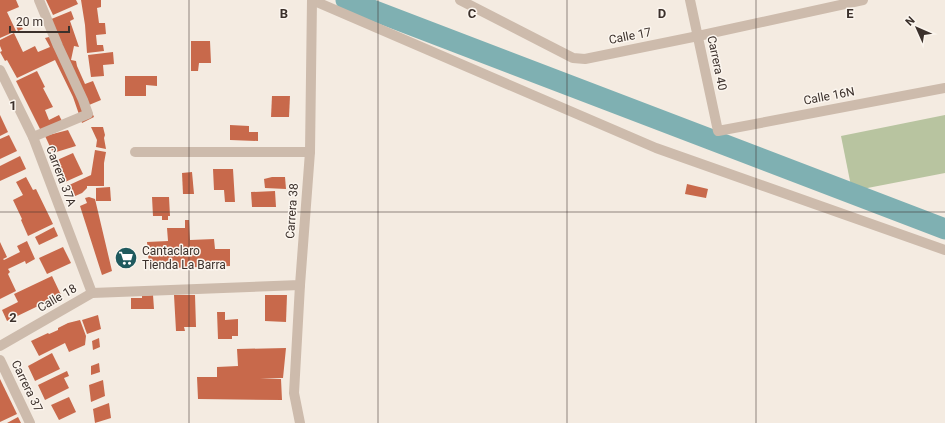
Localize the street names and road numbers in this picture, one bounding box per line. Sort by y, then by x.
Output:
street label: Calle 17 [608,25,653,47]
street label: Carrera 40 [704,34,730,92]
street label: Calle 16N [802,84,856,108]
street label: Carrera 37A [43,144,79,208]
street label: Carrera 38 [283,183,301,239]
street label: Calle 18 [35,281,79,315]
street label: Carrera 37 [9,358,46,414]

